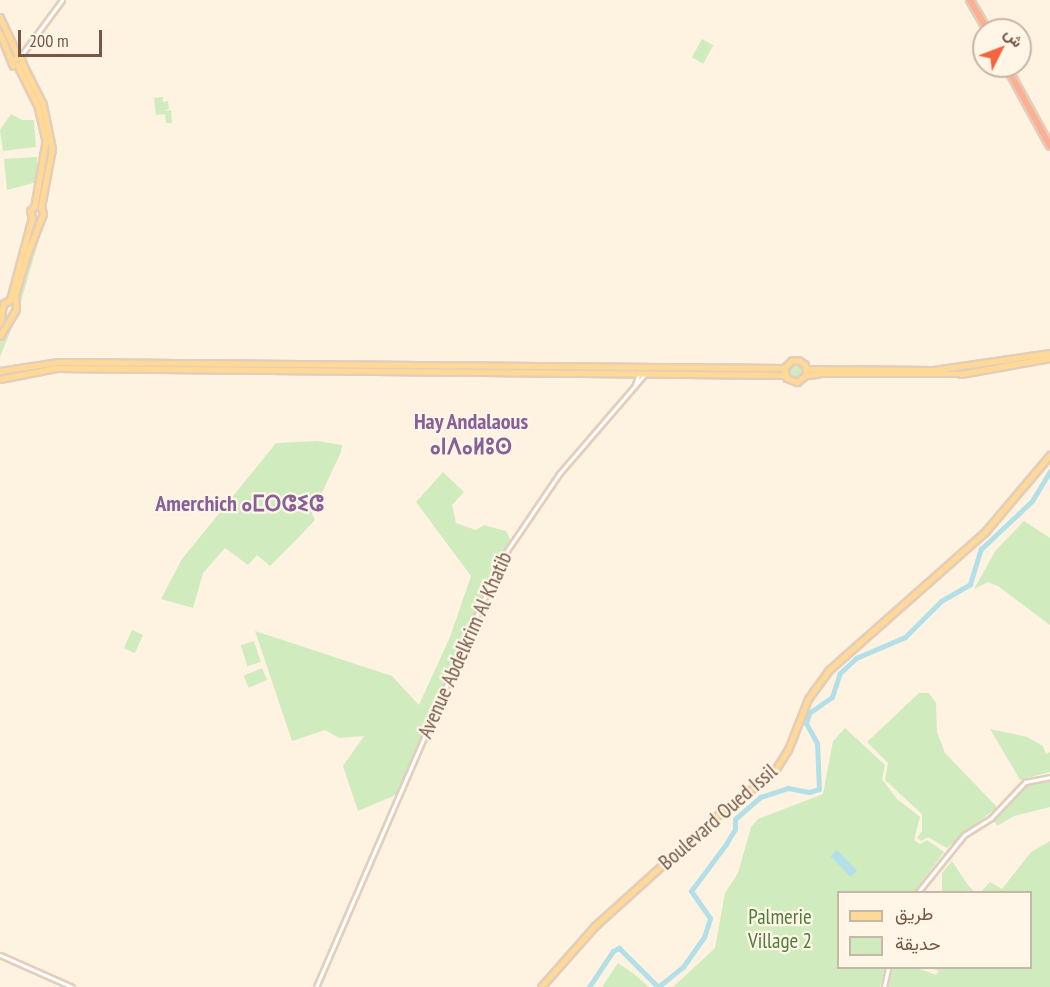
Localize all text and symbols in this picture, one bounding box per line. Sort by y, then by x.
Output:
scale bar [21,18,105,56]
north arrow [972,18,1032,78]
text: ش [1000,23,1028,51]
text: 200 m [29,29,69,52]
district label: Hay Andalaous ⴰⵏⴷⴰⵍⵓⵙ [413,408,529,460]
district label: Amerchich ⴰⵎⵔⵛⵉⵛ [155,491,325,517]
street label: Avenue Abdelkrim Al Khatib [412,547,518,743]
street label: Boulevard Oued Issil [654,759,782,875]
legend [837,891,1032,969]
text: طريق [895,902,933,925]
park label: Palmerie Village 2 [748,904,812,954]
text: حديقة [895,932,941,955]

